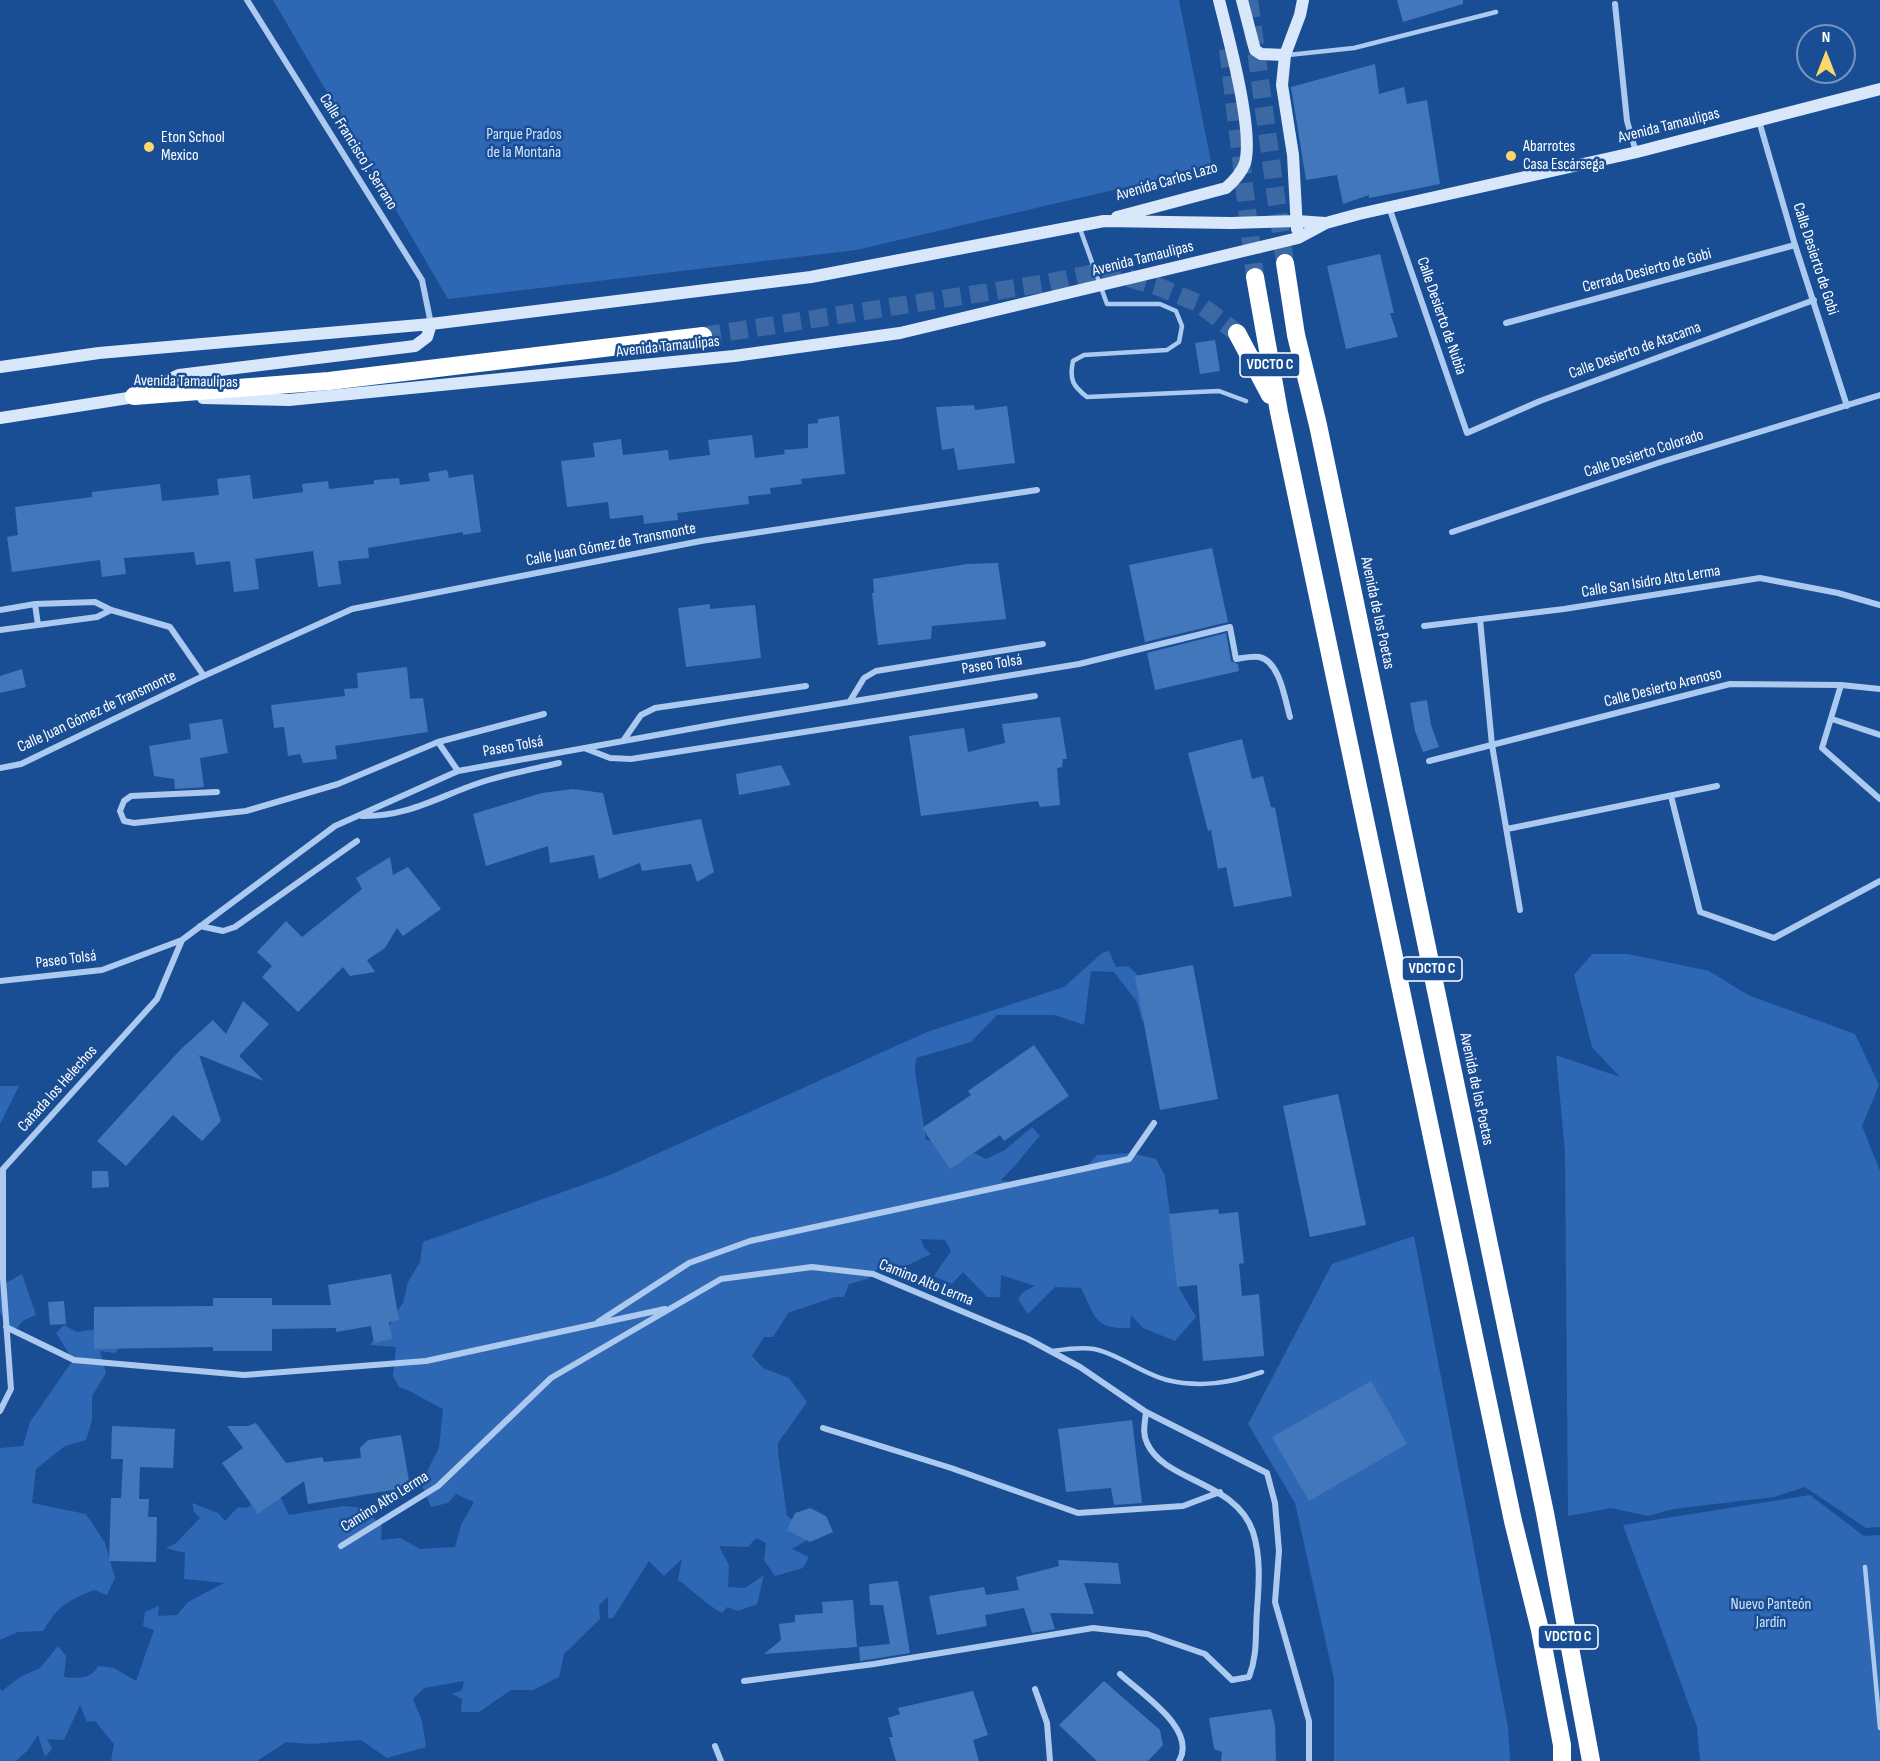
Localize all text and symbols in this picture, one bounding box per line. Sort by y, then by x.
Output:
north arrow [1796,24,1856,84]
text: N [1822,28,1830,47]
street label: Calle Francisco J. Serrano [315,90,401,214]
street label: Avenida Tamaulipas [1616,104,1722,148]
park label: Parque Prados de la Montaña [486,125,562,163]
place label: Eton School Mexico [161,128,225,166]
place label: Abarrotes Casa Escársega [1523,137,1605,175]
marker: Eton School Mexico [142,140,156,154]
marker: Abarrotes Casa Escársega [1504,149,1518,163]
street label: Avenida Carlos Lazo [1114,158,1220,206]
street label: Calle Desierto de Gobi [1788,201,1842,317]
street label: Avenida Tamaulipas [1090,237,1196,281]
street label: Cerrada Desierto de Gobi [1580,245,1714,297]
street label: Calle Desierto de Nubia [1412,255,1470,377]
street label: Calle Desierto de Atacama [1566,318,1704,384]
street label: Avenida Tamaulipas [615,332,721,362]
road number: VDCTO C [1240,353,1300,377]
street label: Avenida Tamaulipas [134,371,238,393]
street label: Calle Desierto Colorado [1582,426,1706,482]
street label: Calle Juan Gómez de Transmonte [524,519,698,571]
street label: Avenida de los Poetas [1356,555,1398,671]
street label: Calle San Isidro Alto Lerma [1580,562,1722,602]
street label: Paseo Tolsá [960,651,1024,679]
street label: Calle Desierto Arenoso [1602,664,1724,712]
street label: Calle Juan Gómez de Transmonte [15,667,179,757]
street label: Paseo Tolsá [481,732,545,762]
street label: Paseo Tolsá [35,947,97,973]
road number: VDCTO C [1402,957,1462,981]
street label: Avenida de los Poetas [1455,1031,1497,1147]
street label: Cañada los Helechos [14,1042,102,1136]
street label: Camino Alto Lerma [876,1255,976,1311]
street label: Camino Alto Lerma [337,1467,433,1537]
park label: Nuevo Panteón Jardín [1731,1595,1811,1633]
road number: VDCTO C [1538,1625,1598,1649]

